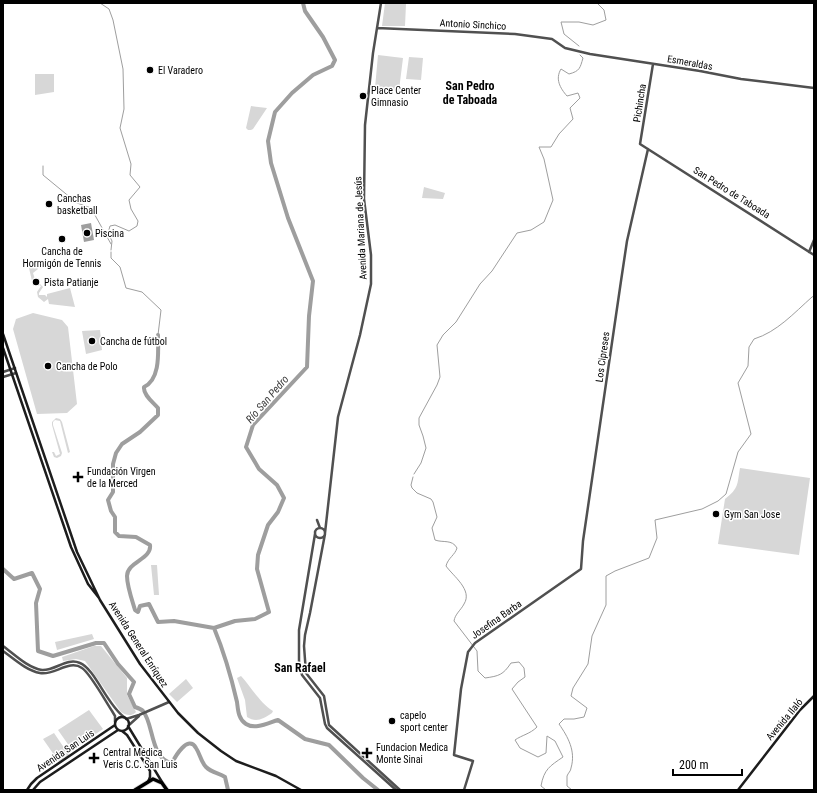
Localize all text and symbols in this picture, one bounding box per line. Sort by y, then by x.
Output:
street label: Antonio Sinchico [439,17,507,32]
street label: Esmeraldas [666,53,714,72]
marker: El Varadero [145,65,155,75]
place label: El Varadero [158,65,203,76]
district label: San Pedro de Taboada [443,79,498,107]
street label: Pichincha [631,83,648,123]
place label: Place Center Gimnasio [371,85,421,108]
marker: Place Center Gimnasio [358,91,368,101]
street label: San Pedro de Taboada [691,164,772,221]
street label: Avenida Mariana de Jesús [352,176,369,280]
place label: Canchas basketball [57,193,98,216]
marker: Canchas basketball [44,199,54,209]
marker: Piscina [82,228,92,238]
place label: Piscina [95,228,124,239]
marker: Cancha de Hormigón de Tennis [57,234,67,244]
place label: Cancha de Hormigón de Tennis [23,246,102,269]
marker: Pista Patianje [31,277,41,287]
place label: Pista Patianje [44,277,99,288]
street label: Los Cipreses [594,331,612,383]
marker: Cancha de fútbol [87,336,97,346]
place label: Cancha de fútbol [100,336,167,347]
marker: Cancha de Polo [43,361,53,371]
place label: Cancha de Polo [56,361,118,372]
water label: Río San Pedro [243,373,292,426]
place label: Fundación Virgen de la Merced [87,466,156,489]
marker: Fundación Virgen de la Merced [72,471,84,483]
marker: Gym San Jose [711,509,721,519]
place label: Gym San Jose [724,509,780,520]
street label: Josefina Barba [469,598,524,641]
street label: Avenida General Enríquez [107,599,170,689]
district label: San Rafael [274,661,326,675]
street label: Avenida Ilaló [764,696,805,742]
place label: capelo sport center [400,710,448,733]
marker: capelo sport center [387,716,397,726]
street label: Avenida San Luis [34,727,96,774]
place label: Fundacion Medica Monte Sinai [376,742,448,765]
place label: Central Médica Veris C.C. San Luis [103,747,178,770]
marker: Fundacion Medica Monte Sinai [361,747,373,759]
scale bar [673,751,742,777]
marker: Central Médica Veris C.C. San Luis [88,752,100,764]
text: 200 m [679,758,709,772]

